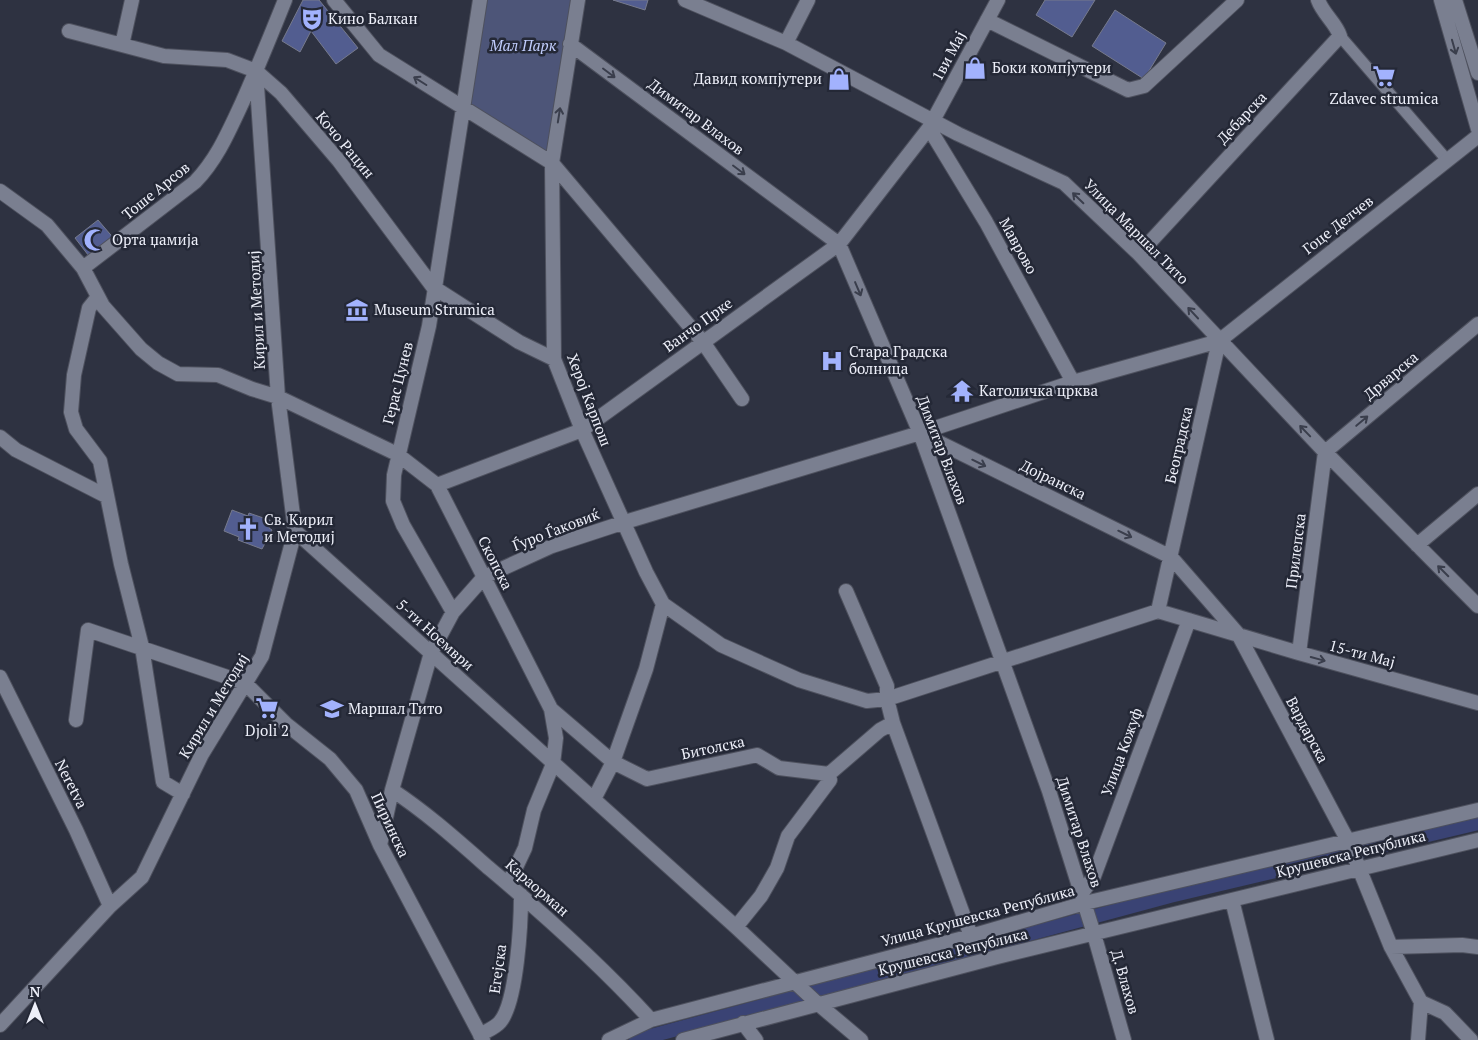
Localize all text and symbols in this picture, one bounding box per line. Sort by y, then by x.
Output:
theatre icon: Кино Балкан [299,6,325,32]
place label: Кино Балкан [328,8,418,28]
street label: 1ви Мај [927,27,970,84]
park label: Мал Парк [489,35,557,55]
one-way arrow [1450,38,1460,54]
shop icon: Боки компјутери [962,55,988,81]
place label: Боки компјутери [992,57,1111,77]
supermarket icon: Zdavec strumica [1371,63,1397,89]
shop icon: Давид компјутери [826,66,852,92]
one-way arrow [602,68,616,78]
place label: Давид компјутери [694,68,822,88]
street label: Димитар Влахов [644,73,749,159]
one-way arrow [414,76,428,86]
street label: Дебарска [1212,87,1271,148]
place label: Zdavec strumica [1329,88,1439,108]
street label: Кочо Рацин [312,107,380,182]
one-way arrow [555,107,565,123]
street label: Тоше Арсов [117,157,193,224]
one-way arrow [732,165,746,175]
street label: Улица Маршал Тито [1080,174,1194,288]
street label: Гоце Делчев [1298,190,1377,258]
one-way arrow [1073,192,1085,204]
street label: Маврово [995,214,1043,277]
mosque icon: Орта џамија [82,227,108,253]
place label: Орта џамија [112,229,199,249]
street label: Кирил и Методиј [243,250,269,370]
one-way arrow [854,281,864,296]
street label: Ванчо Прке [659,292,736,356]
museum icon: Museum Strumica [344,297,370,323]
place label: Museum Strumica [374,299,495,319]
one-way arrow [1187,306,1199,319]
street label: Герас Цунев [377,339,417,426]
place label: Стара Градска болница [849,341,948,378]
street label: Дрварска [1359,346,1422,404]
hospital icon: Стара Градска болница [819,348,845,374]
street label: Херој Карпош [563,351,617,449]
temple icon: Католичка црква [949,378,975,404]
place label: Католичка црква [979,380,1098,400]
street label: Димитар Влахов [913,392,973,507]
street label: Београдска [1159,404,1197,485]
one-way arrow [1355,415,1368,426]
one-way arrow [1299,424,1311,437]
street label: Дојранска [1017,455,1090,504]
one-way arrow [971,458,986,468]
street label: Ѓуро Ѓаковиќ [509,503,603,555]
place label: Св. Кирил и Методиј [264,509,335,546]
street label: Прилепска [1280,512,1310,590]
church icon: Св. Кирил и Методиј [235,516,261,542]
one-way arrow [1117,530,1132,539]
street label: Скопска [474,532,518,593]
one-way arrow [1437,565,1450,577]
street label: 5-ти Ноември [393,594,479,674]
street label: 15-ти Мај [1327,635,1397,671]
street label: Кирил и Методиј [174,649,252,762]
one-way arrow [1310,654,1326,664]
street label: Вардарска [1282,693,1334,767]
supermarket icon: Djoli 2 [254,695,280,721]
school or university icon: Маршал Тито [319,696,345,722]
place label: Маршал Тито [348,698,443,718]
street label: Улица Кожуф [1096,705,1146,799]
place label: Djoli 2 [245,720,289,740]
street label: Битолска [679,730,747,763]
street label: Neretva [51,756,93,812]
street label: Димитар Влахов [1053,774,1107,890]
street label: Пиринска [367,789,415,861]
street label: Крушевска Република [1274,825,1428,881]
street label: Караорман [502,854,574,920]
street label: Улица Крушевска Република [879,881,1077,951]
street label: Крушевска Република [876,925,1030,979]
street label: Егејска [484,942,510,995]
street label: Д. Влахов [1107,947,1145,1016]
north arrow [10,980,60,1030]
text: N [30,982,41,1001]

